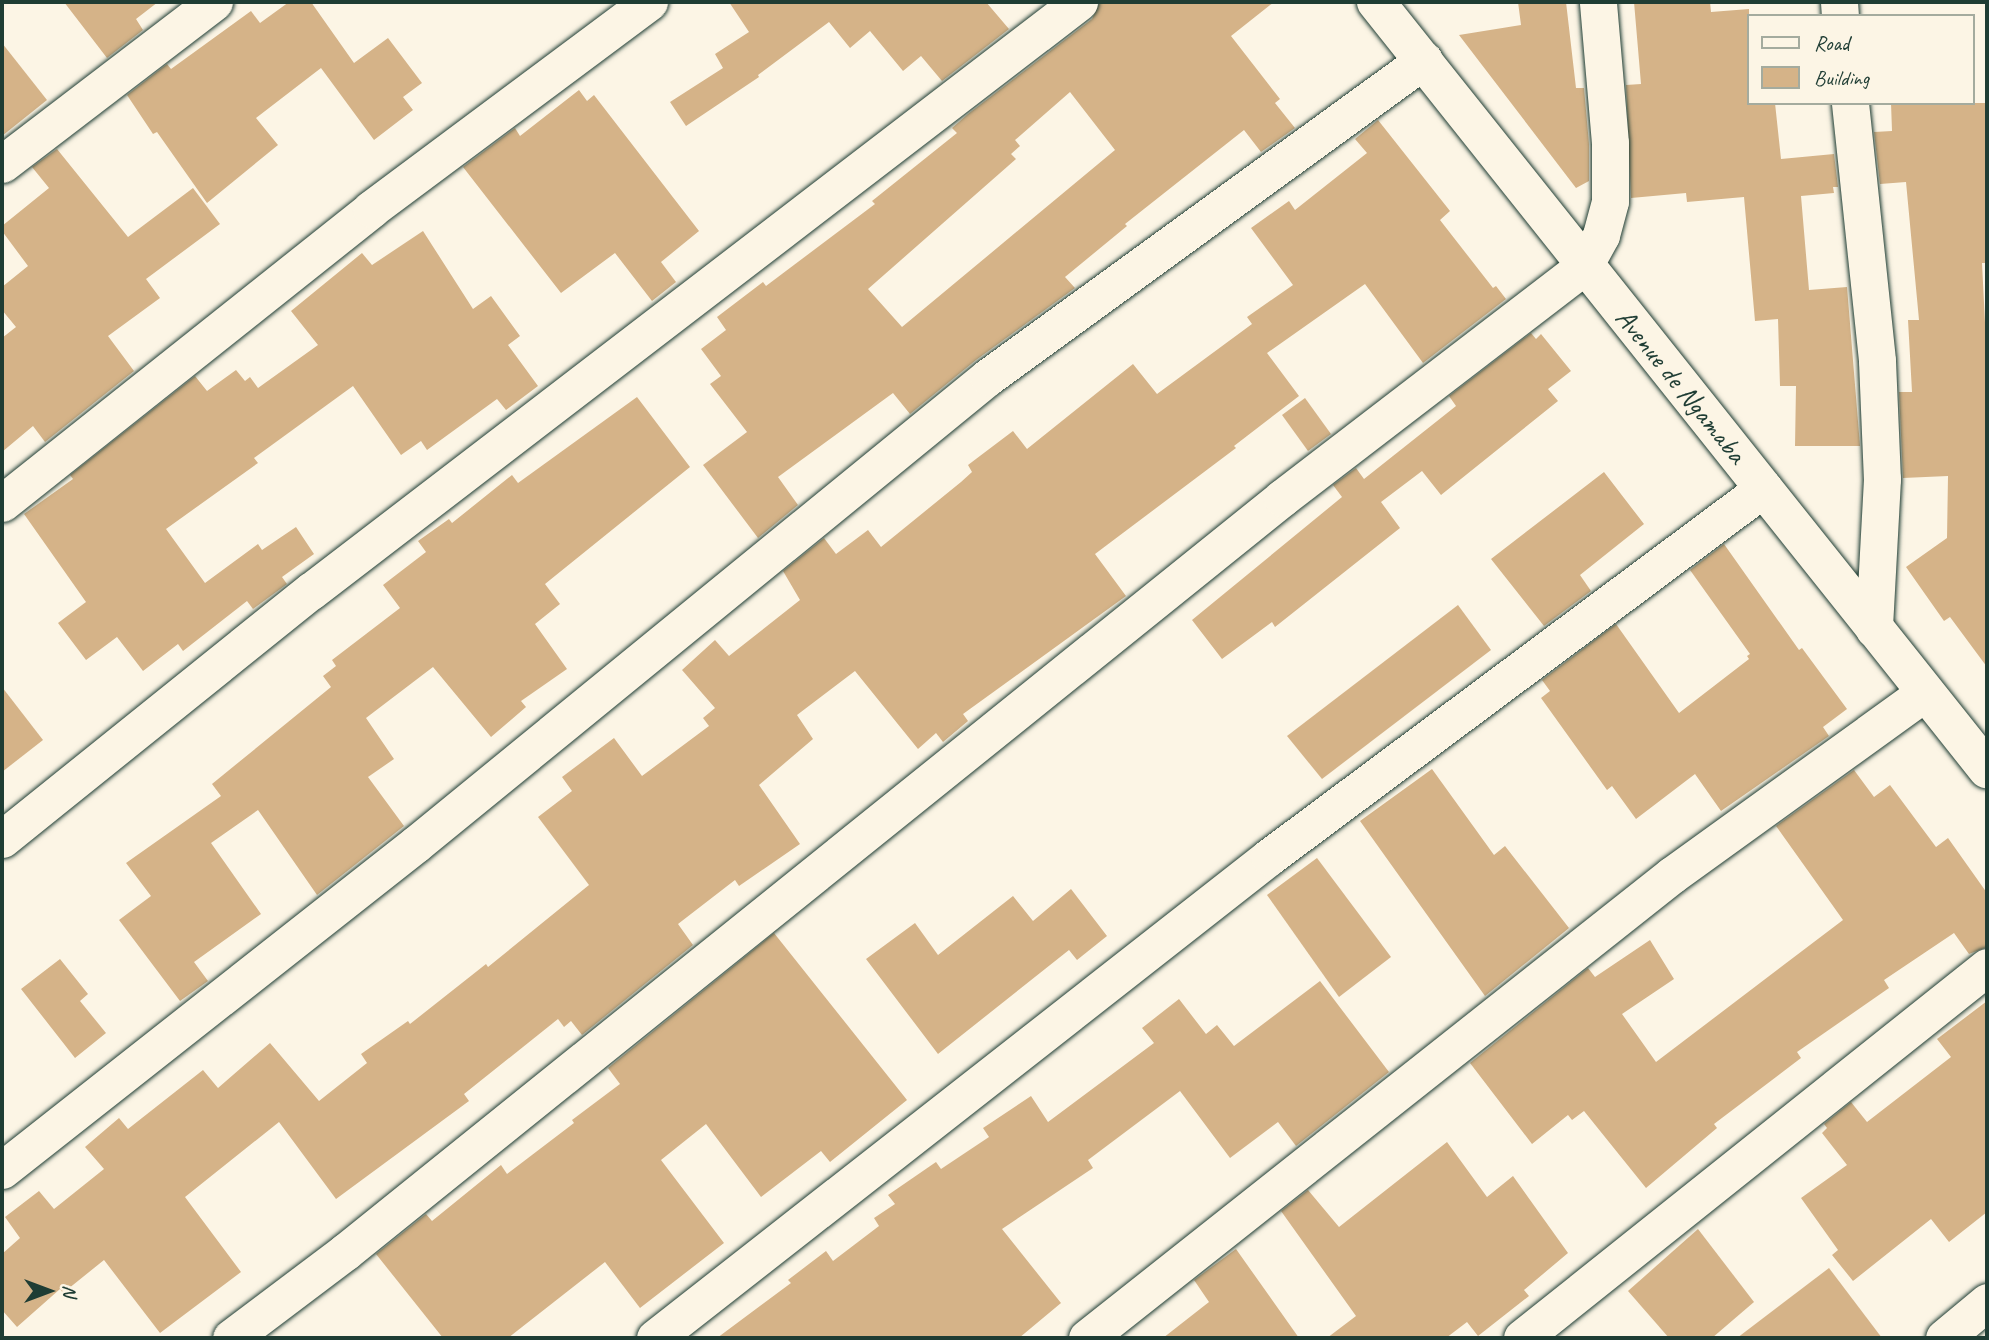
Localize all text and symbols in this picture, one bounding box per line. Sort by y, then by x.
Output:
legend [1748,14,1975,105]
text: Road [1814,30,1849,56]
text: Building [1814,65,1869,91]
street label: Avenue de Ngamaba [1608,302,1754,470]
north arrow [14,1256,84,1326]
text: N [58,1285,82,1297]

